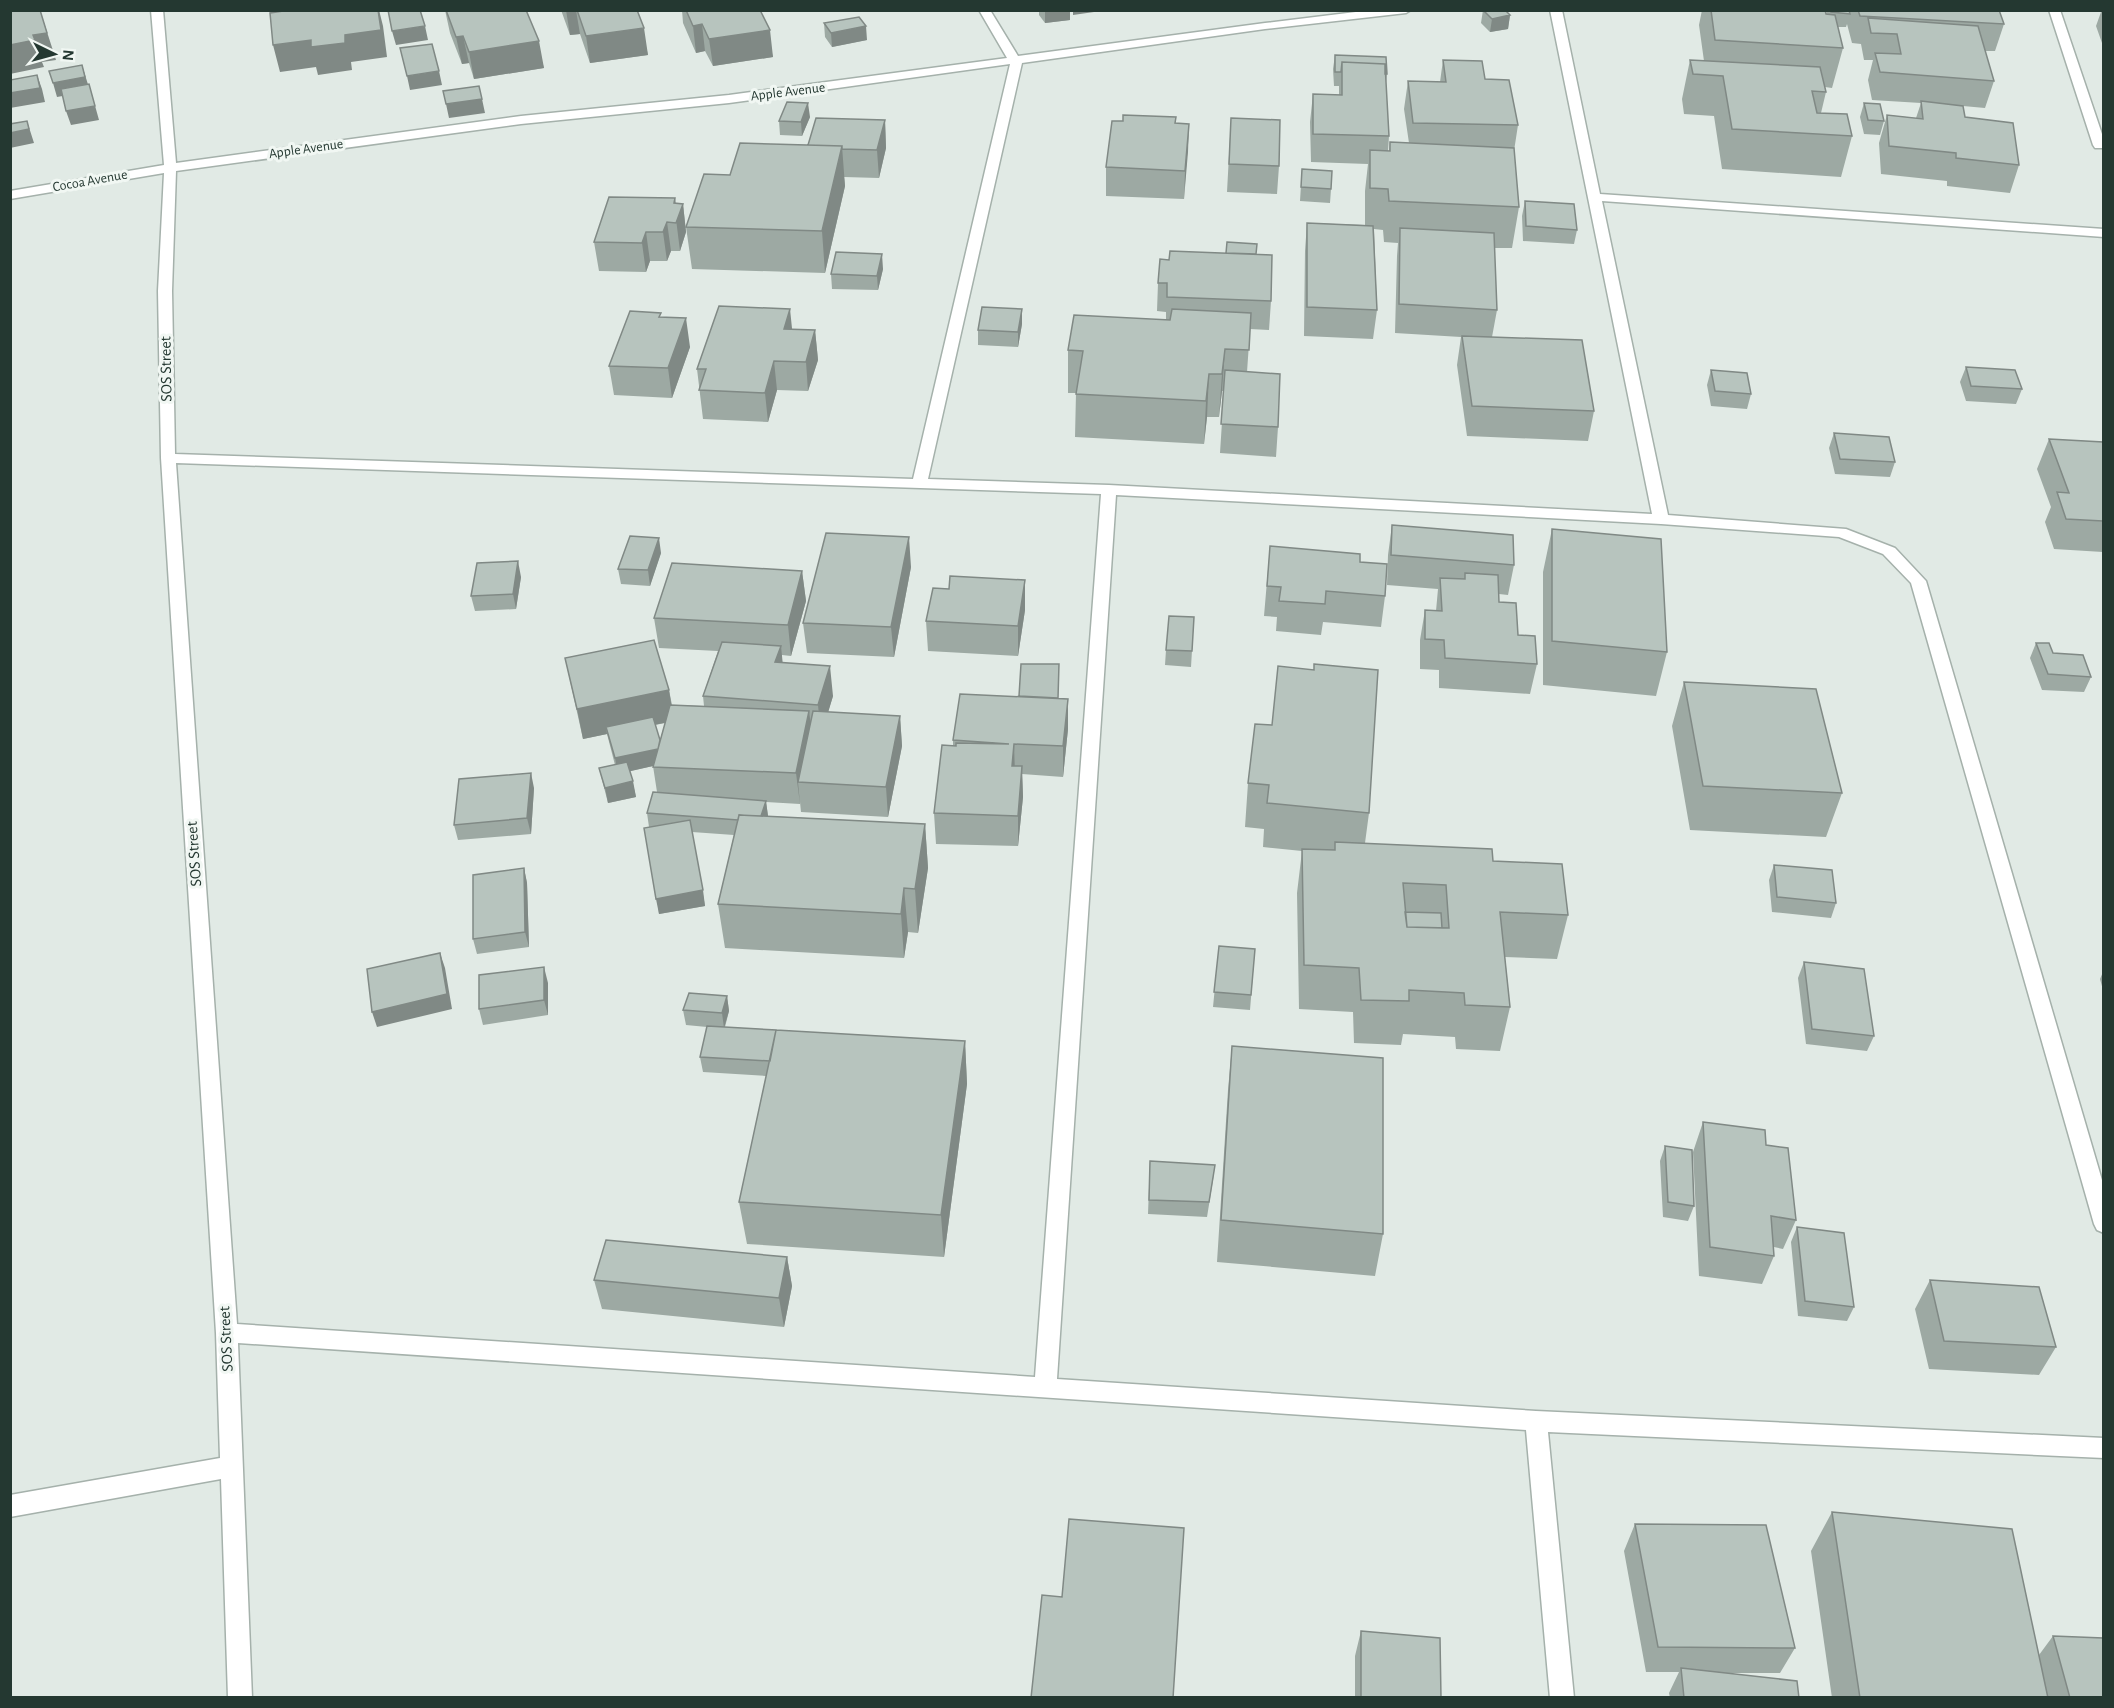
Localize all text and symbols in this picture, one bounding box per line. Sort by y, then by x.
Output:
north arrow [24,24,84,84]
text: N [59,49,76,61]
street label: Apple Avenue [750,80,826,104]
street label: Apple Avenue [268,137,344,161]
street label: Cocoa Avenue [51,168,129,194]
street label: SOS Street [157,336,175,402]
street label: SOS Street [184,821,204,887]
street label: SOS Street [216,1306,236,1372]

